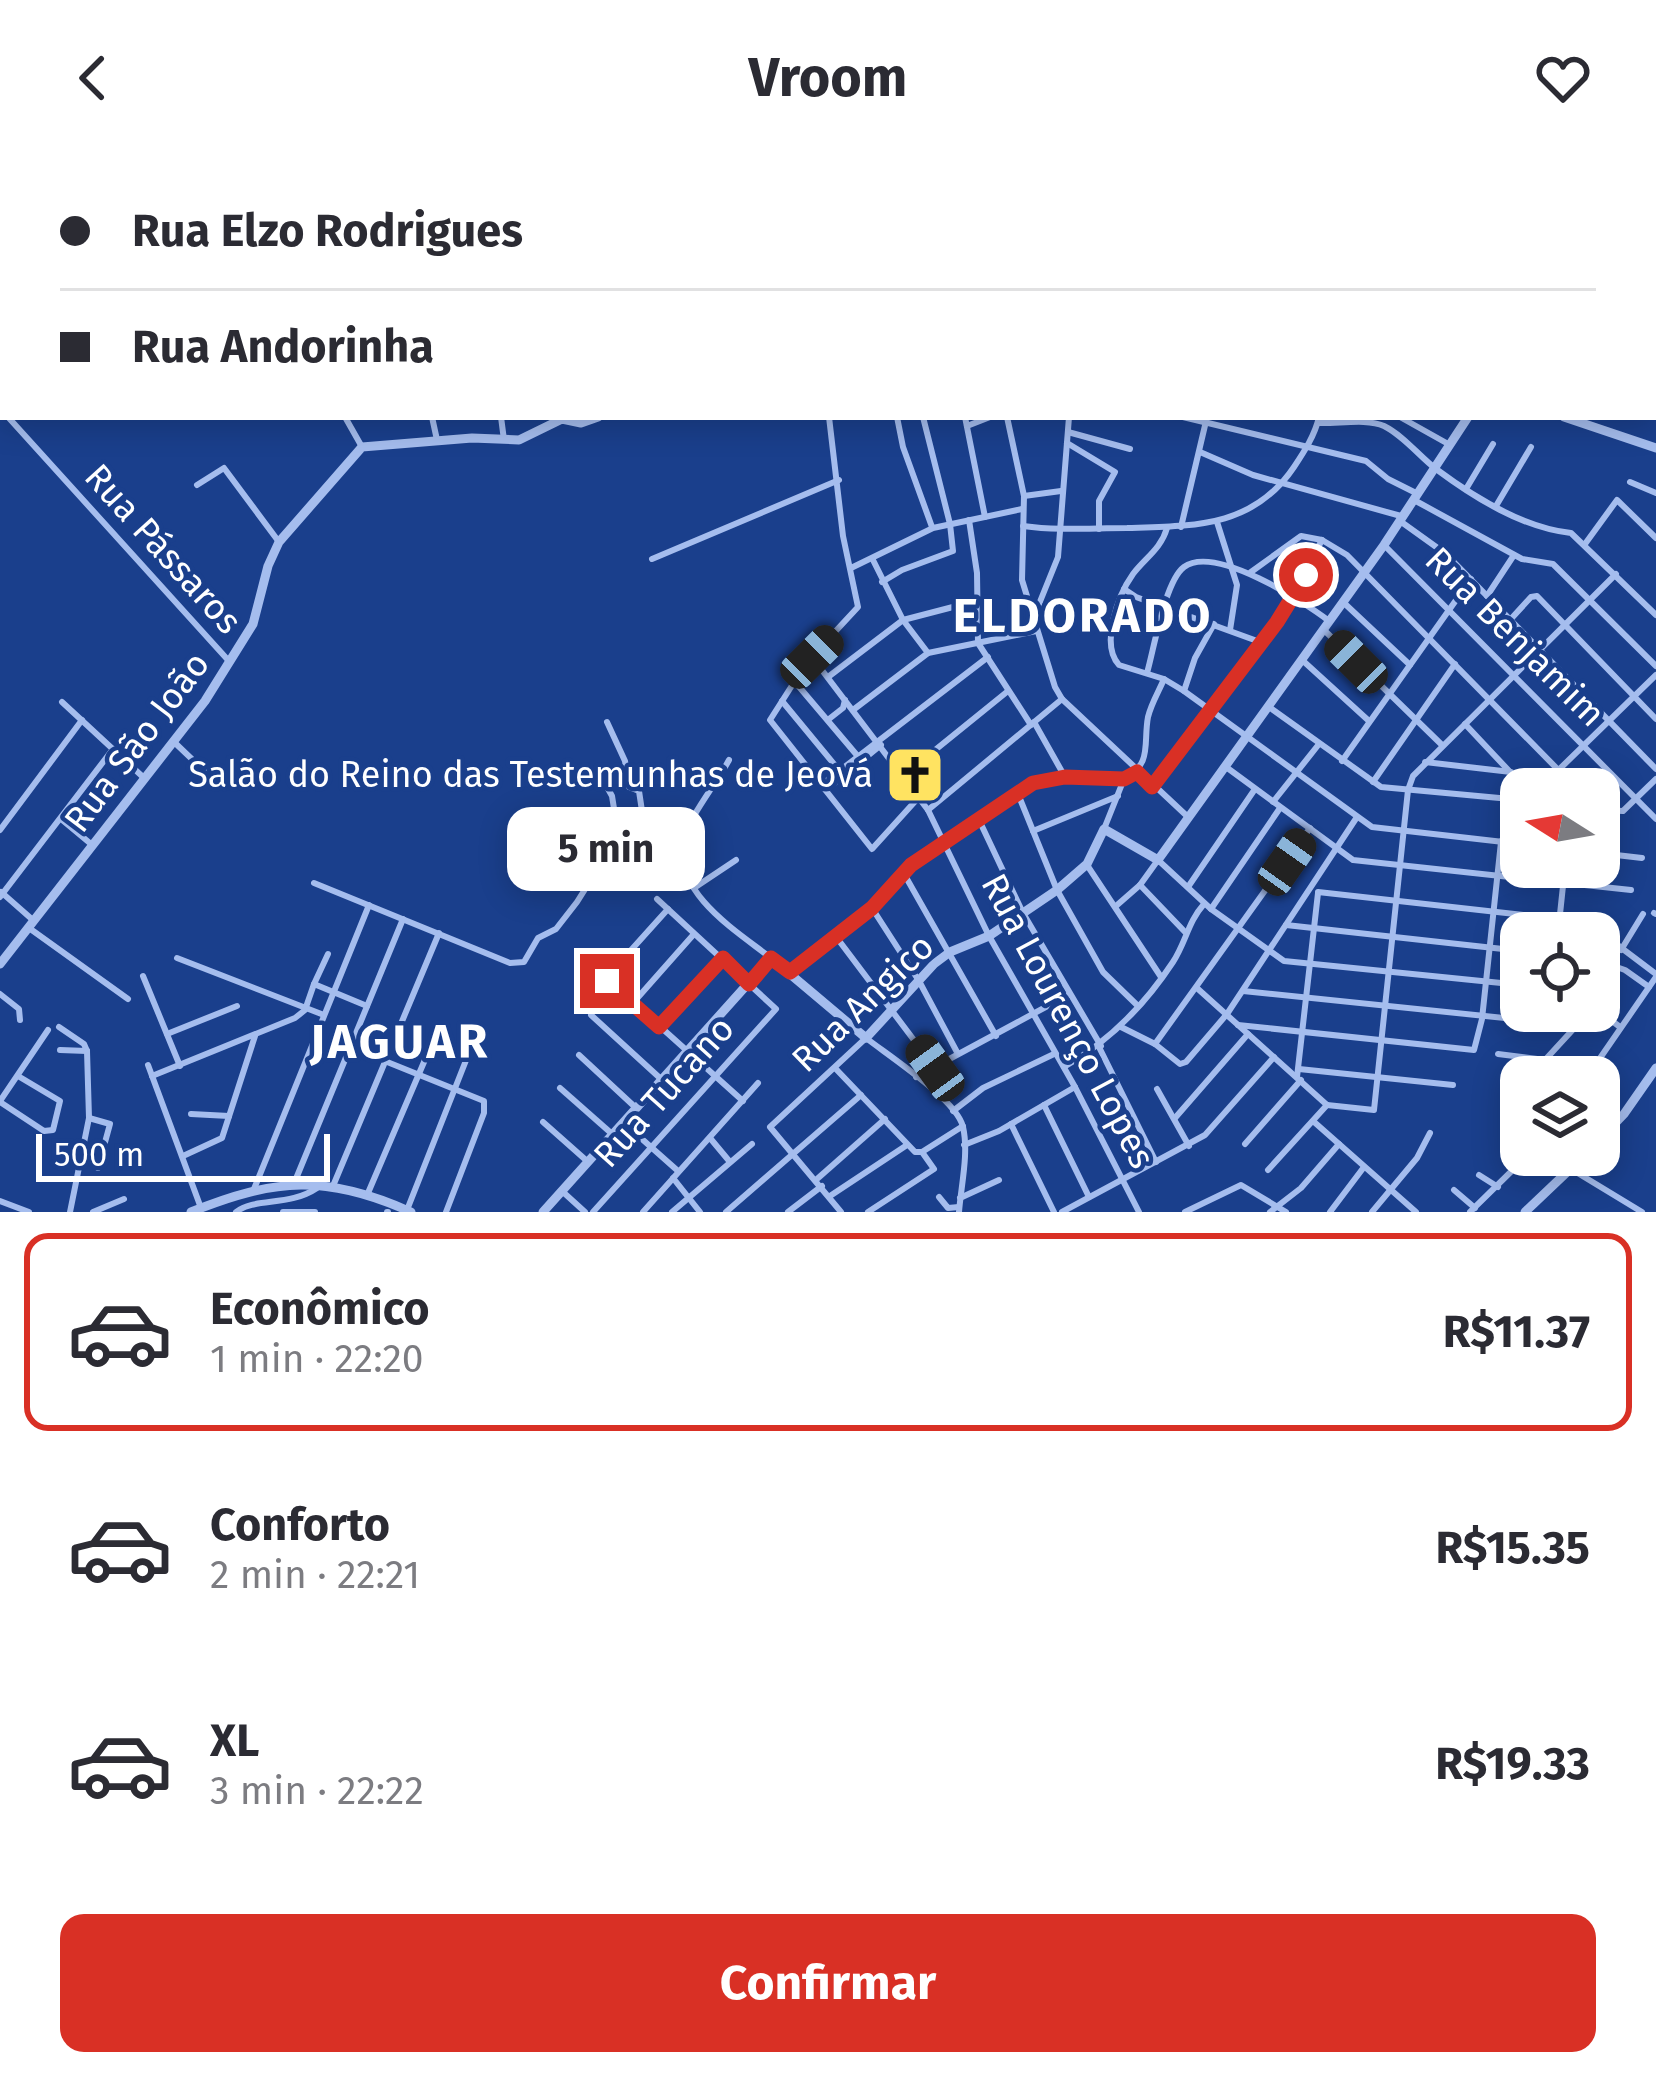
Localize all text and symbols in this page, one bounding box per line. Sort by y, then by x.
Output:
icon: back [60,45,126,111]
icon: heart [1530,45,1596,111]
text: Vroom [749,46,907,110]
text: Rua Elzo Rodrigues [132,204,523,258]
text: Rua Andorinha [132,320,434,374]
street label: Rua Pássaros [75,455,251,643]
street label: Rua Benjamim [1416,538,1614,736]
route start [1279,548,1333,602]
district label: ELDORADO [953,587,1213,645]
car [774,619,850,695]
car [1318,624,1394,700]
street label: Rua São João [55,643,219,841]
church icon: Salão do Reino das Testemunhas de Jeová [884,744,946,806]
place label: Salão do Reino das Testemunhas de Jeová [188,753,873,797]
north arrow [1500,768,1620,888]
map controls [1500,768,1620,1176]
callout: 5 min [508,807,706,891]
car [1252,822,1322,902]
text: 5 min [558,826,654,872]
street label: Rua Lourenço Lopes [972,866,1164,1176]
button: locate [1500,912,1620,1032]
street label: Rua Angico [783,925,943,1081]
route end [580,954,634,1008]
street label: Rua Tucano [585,1007,743,1177]
district label: JAGUAR [309,1013,490,1071]
car [899,1028,971,1108]
button: layers [1500,1056,1620,1176]
scale bar [36,1128,330,1181]
text: 500 m [54,1135,144,1175]
icon: car [66,1278,174,1386]
text: Econômico [210,1282,430,1336]
text: R$11.37 [1443,1305,1590,1359]
text: 1 min · 22:20 [210,1336,424,1382]
icon: car [66,1494,174,1602]
text: Conforto [210,1498,390,1552]
text: R$15.35 [1436,1521,1590,1575]
text: 2 min · 22:21 [210,1552,420,1598]
icon: car [66,1710,174,1818]
text: XL [210,1714,259,1768]
text: R$19.33 [1435,1737,1590,1791]
text: 3 min · 22:22 [210,1768,424,1814]
button: Confirmar [60,1914,1596,2052]

